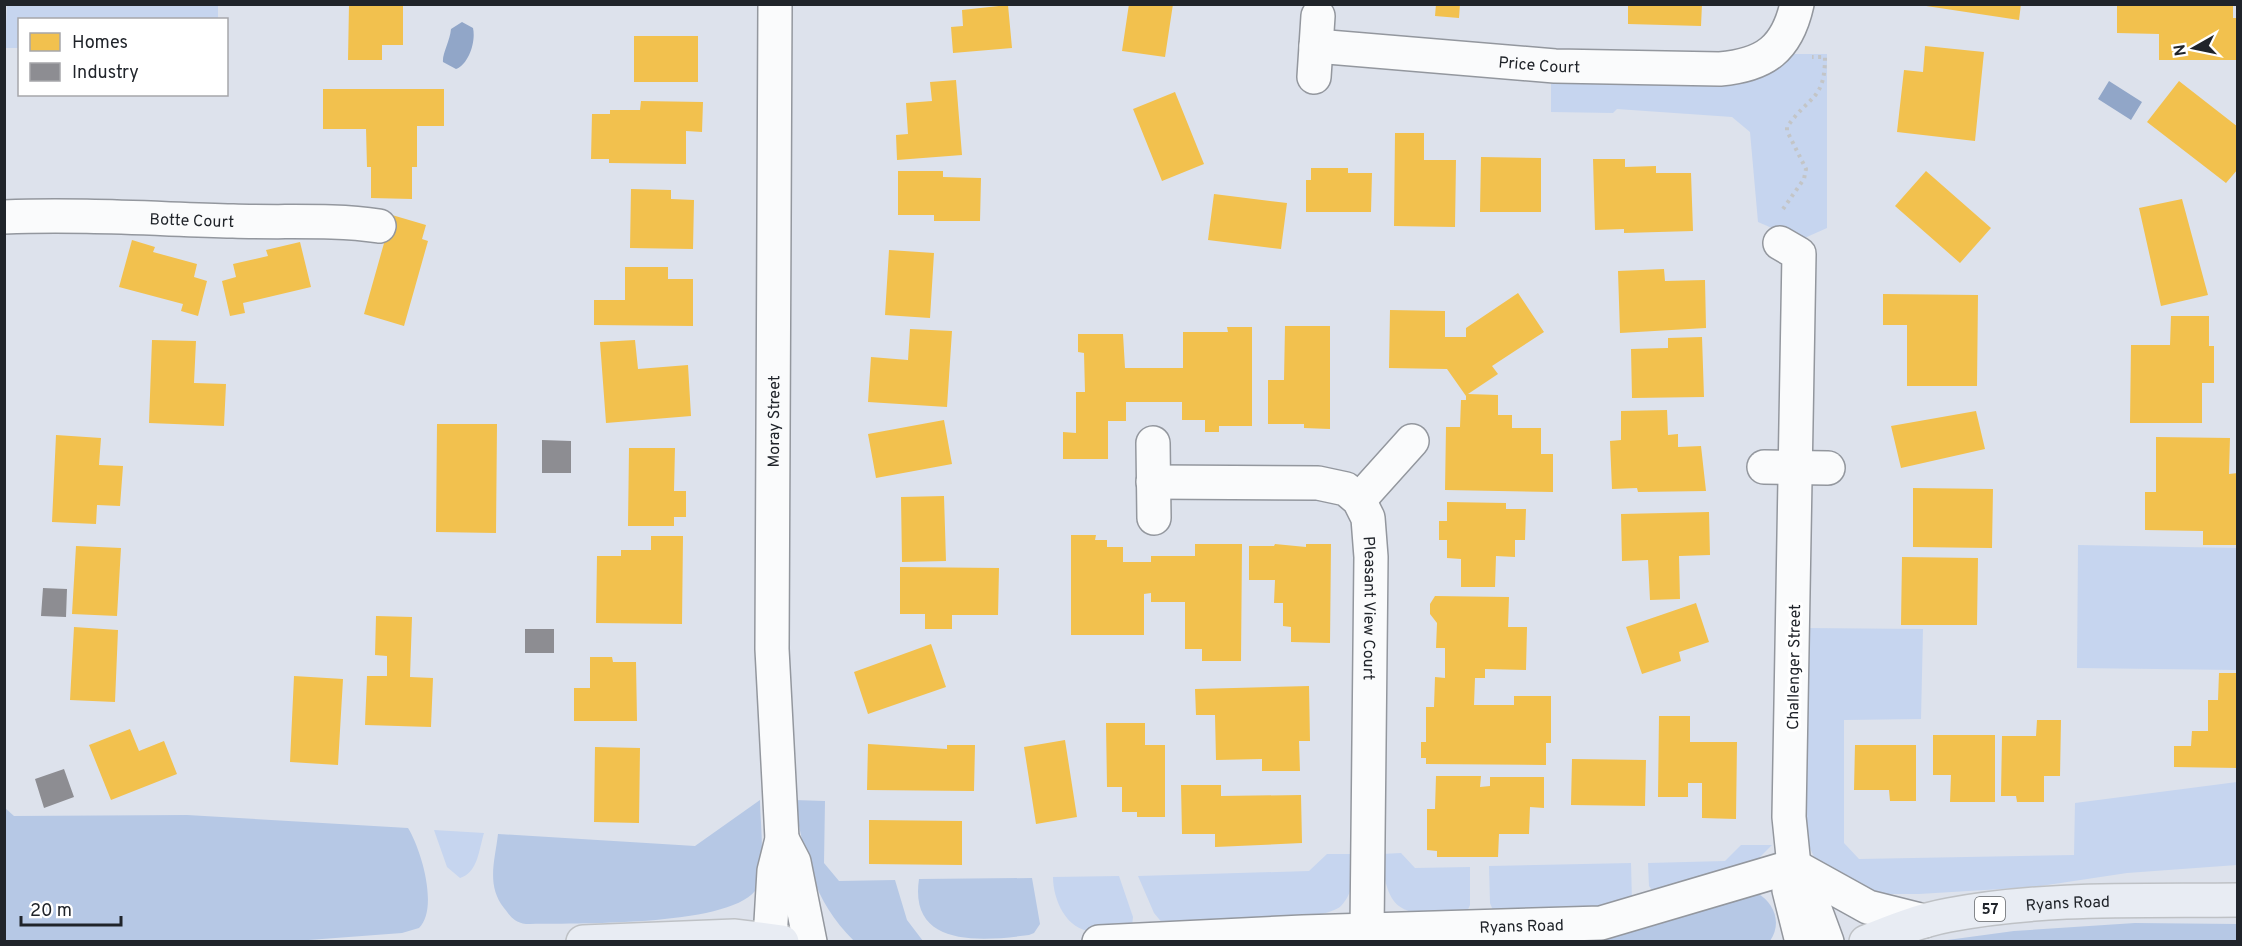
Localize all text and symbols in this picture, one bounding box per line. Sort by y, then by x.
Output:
legend [18,18,228,96]
north arrow [2164,18,2224,78]
text: Homes [72,32,128,55]
text: N [2170,43,2192,57]
street label: Price Court [1497,53,1580,78]
text: Industry [72,62,139,85]
street label: Botte Court [149,210,234,233]
street label: Moray Street [765,375,785,468]
street label: Pleasant View Court [1357,535,1379,680]
street label: Challenger Street [1784,604,1806,730]
scale bar [21,889,122,927]
street label: Ryans Road [2025,893,2110,917]
road number: 57 [1975,897,2005,921]
text: 20 m [30,900,72,923]
street label: Ryans Road [1479,916,1564,939]

